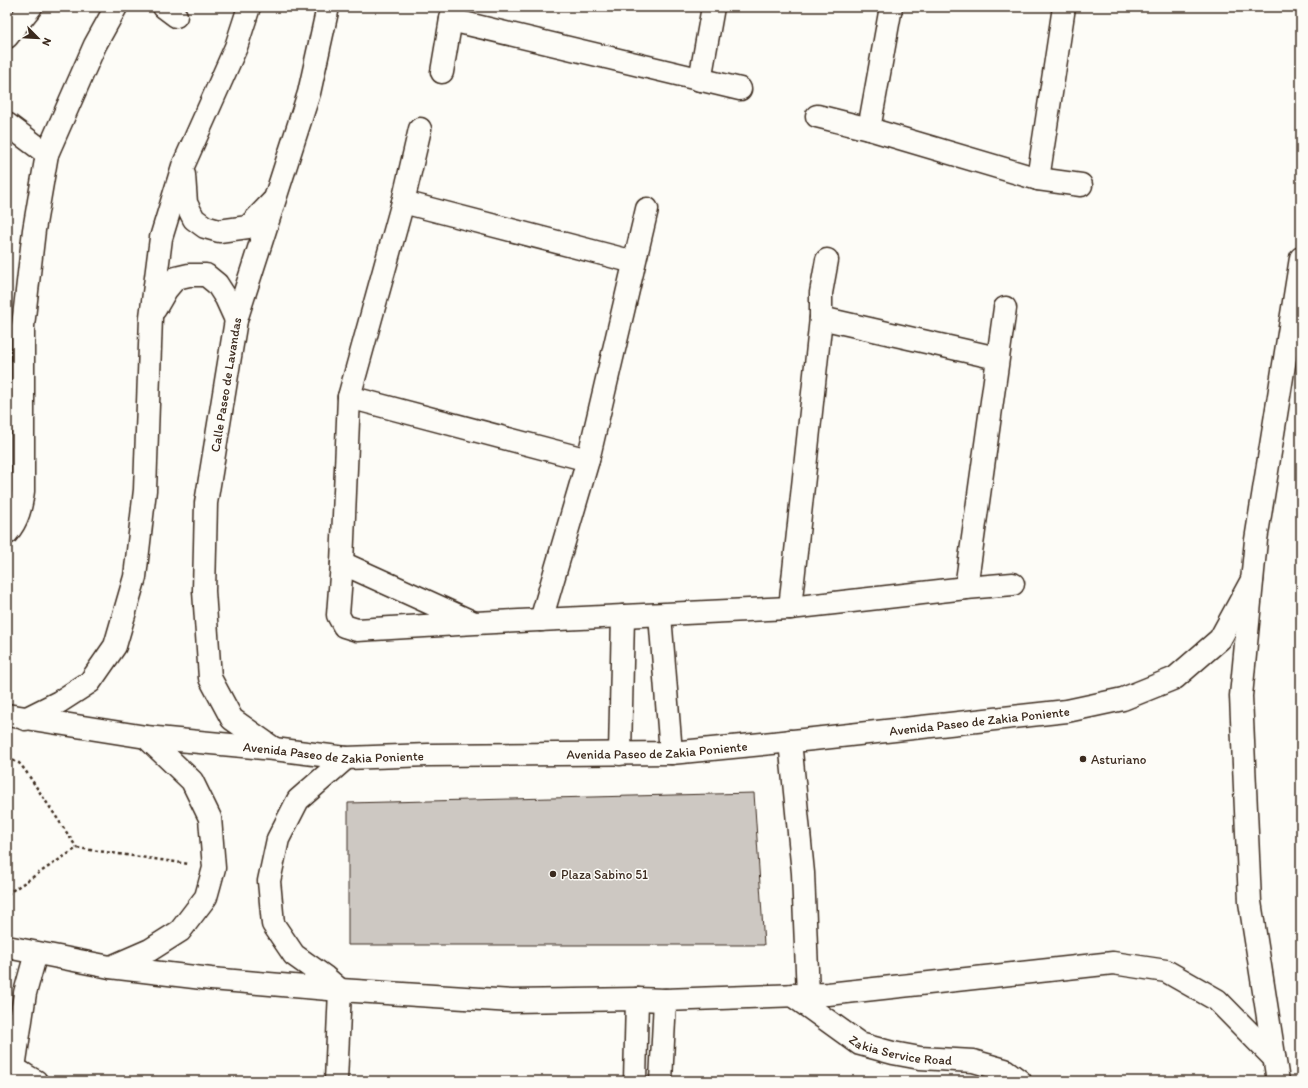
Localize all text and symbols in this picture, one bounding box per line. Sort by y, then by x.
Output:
north arrow [18,18,58,58]
text: N [39,36,54,48]
street label: Calle Paseo de Lavandas [207,315,245,453]
street label: Avenida Paseo de Zakia Poniente [888,704,1070,739]
street label: Avenida Paseo de Zakia Poniente [242,739,424,766]
street label: Avenida Paseo de Zakia Poniente [566,739,748,762]
place label: Asturiano [1091,752,1147,767]
marker: Asturiano [1078,754,1088,764]
place label: Plaza Sabino 51 [561,867,648,882]
marker: Plaza Sabino 51 [548,869,558,879]
street label: Zakia Service Road [846,1032,952,1068]

